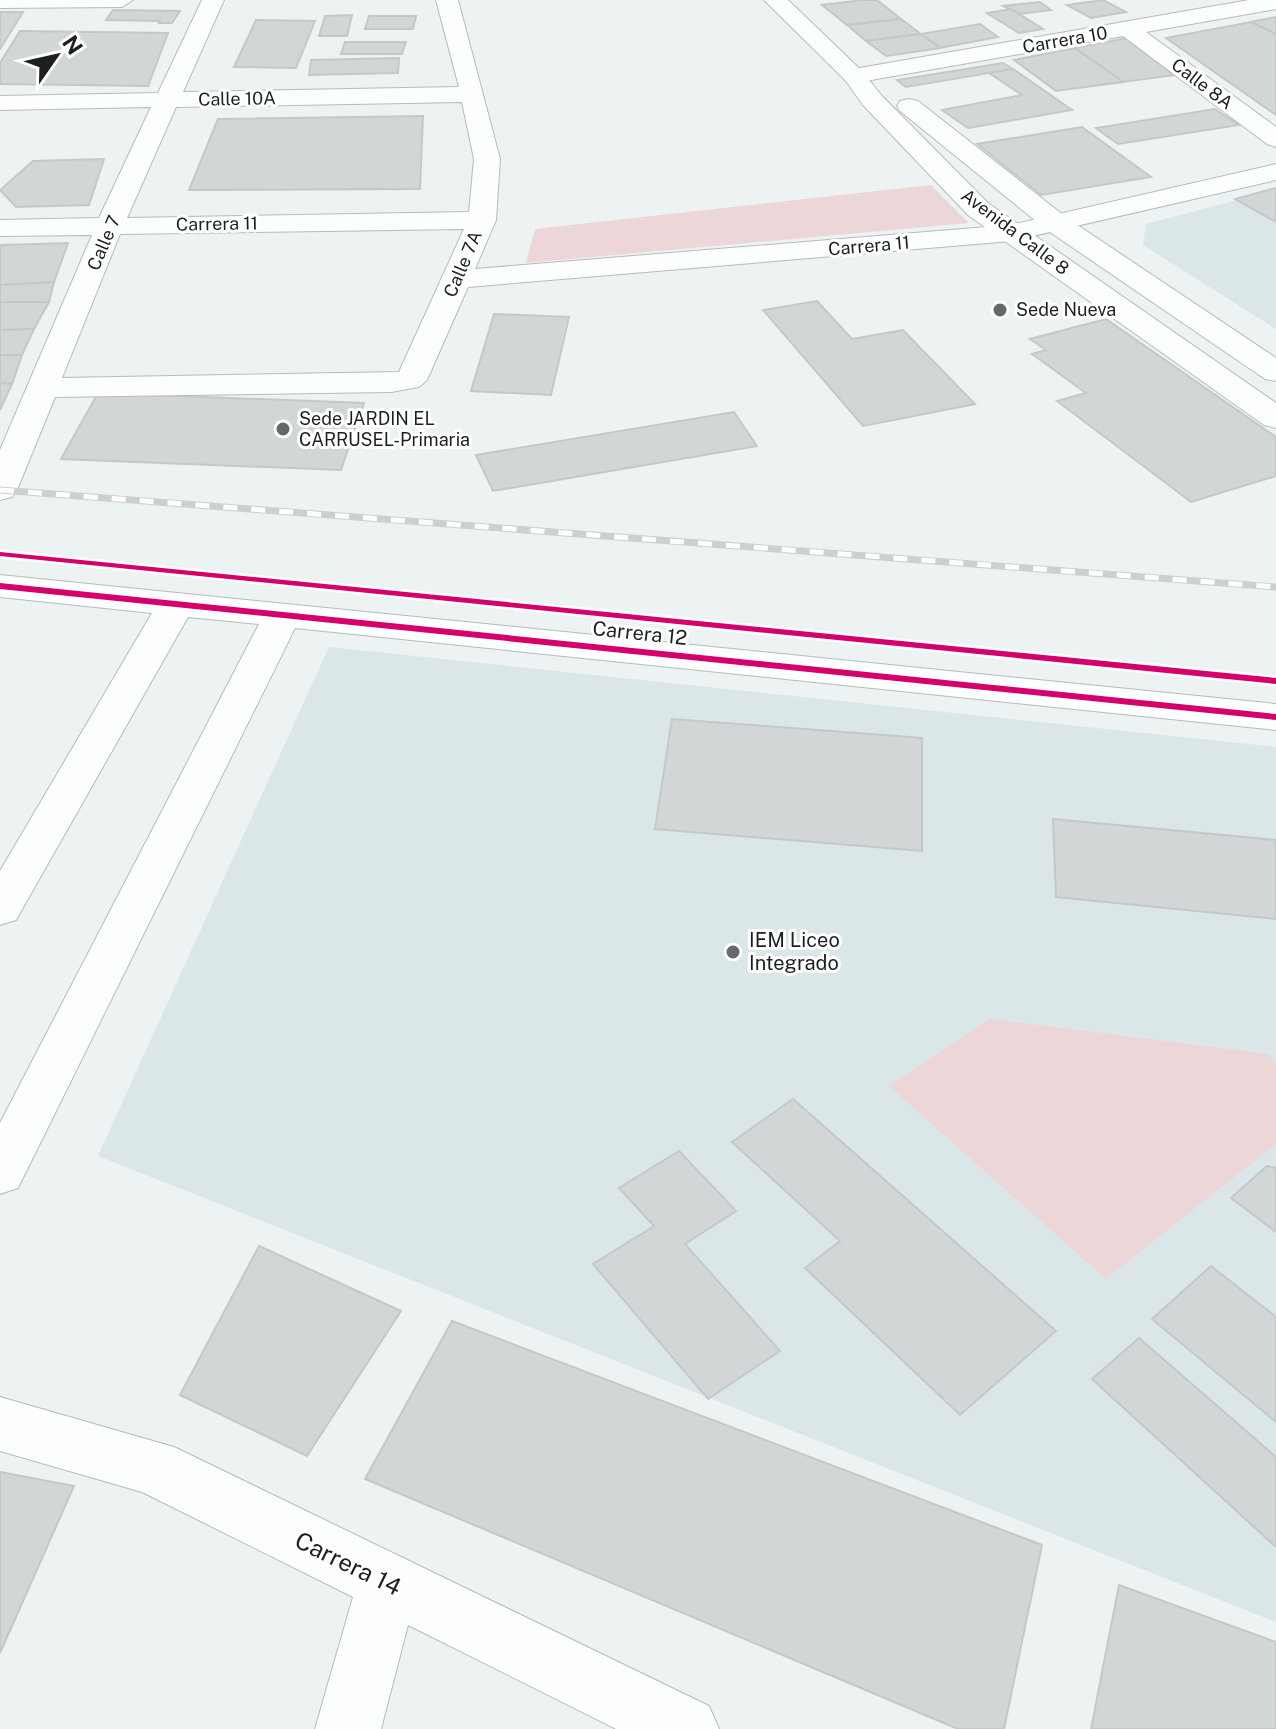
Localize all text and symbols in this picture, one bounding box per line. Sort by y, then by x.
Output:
north arrow [16,16,96,96]
street label: Carrera 10 [1021,22,1109,57]
text: N [57,30,88,59]
street label: Calle 8A [1168,54,1237,114]
street label: Calle 10A [198,87,276,110]
street label: Avenida Calle 8 [957,184,1073,279]
street label: Calle 7 [83,212,124,273]
street label: Carrera 11 [176,212,258,235]
street label: Calle 7A [439,227,486,300]
street label: Carrera 11 [827,231,911,260]
place label: Sede Nueva [1016,299,1116,320]
marker: Sede Nueva [991,301,1009,319]
place label: Sede JARDIN EL CARRUSEL-Primaria [299,408,470,450]
marker: Sede JARDIN EL CARRUSEL-Primaria [274,420,292,438]
street label: Carrera 12 [592,616,688,650]
place label: IEM Liceo Integrado [749,928,840,975]
marker: IEM Liceo Integrado [724,943,742,961]
street label: Carrera 14 [291,1525,406,1601]

